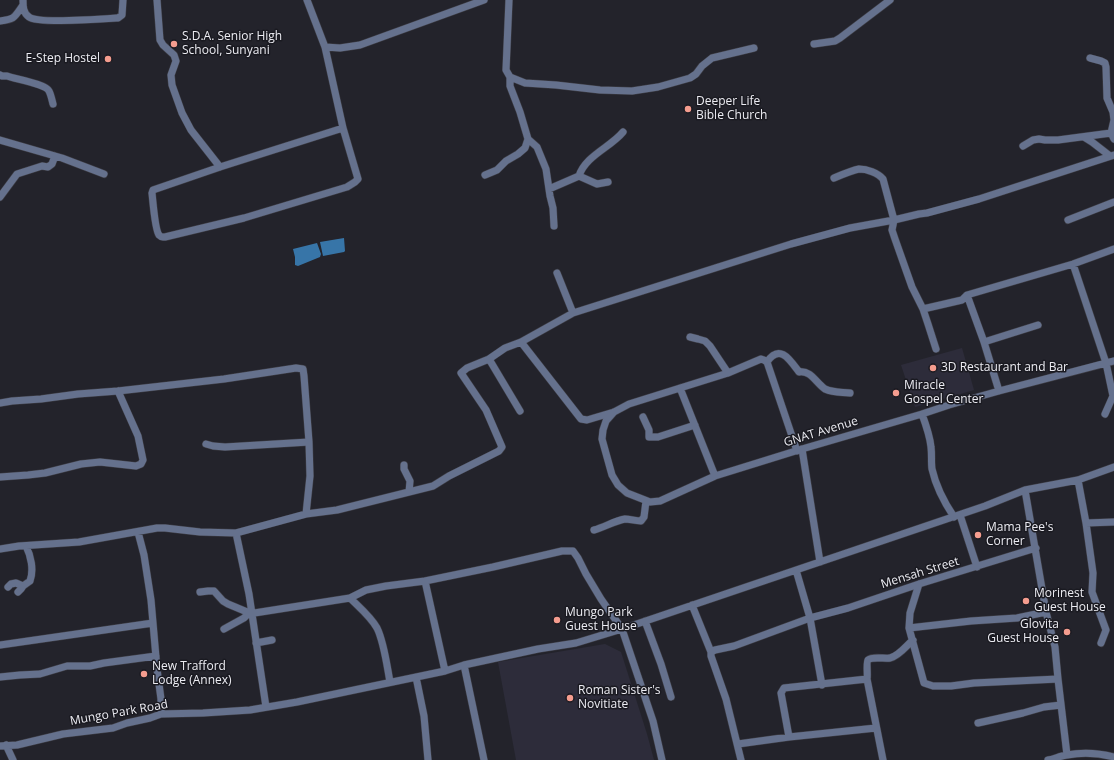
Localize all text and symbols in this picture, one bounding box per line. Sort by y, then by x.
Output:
place label: S.D.A. Senior High School, Sunyani [182,30,282,58]
marker: S.D.A. Senior High School, Sunyani [169,39,179,49]
place label: E-Step Hostel [26,52,100,66]
marker: E-Step Hostel [103,54,113,64]
place label: Deeper Life Bible Church [696,95,767,123]
marker: Deeper Life Bible Church [683,104,693,114]
place label: 3D Restaurant and Bar [941,361,1068,375]
marker: 3D Restaurant and Bar [928,363,938,373]
place label: Miracle Gospel Center [904,379,983,407]
marker: Miracle Gospel Center [891,388,901,398]
street label: GNAT Avenue [782,414,860,450]
place label: Mama Pee's Corner [986,521,1053,549]
marker: Mama Pee's Corner [973,530,983,540]
street label: Mensah Street [879,554,961,592]
place label: Morinest Guest House [1034,587,1106,615]
marker: Morinest Guest House [1021,596,1031,606]
place label: Mungo Park Guest House [565,606,637,634]
marker: Mungo Park Guest House [552,615,562,625]
place label: Glovita Guest House [987,618,1059,646]
marker: Glovita Guest House [1062,627,1072,637]
place label: New Trafford Lodge (Annex) [152,660,232,688]
marker: New Trafford Lodge (Annex) [139,669,149,679]
place label: Roman Sister's Novitiate [578,684,660,712]
marker: Roman Sister's Novitiate [565,693,575,703]
street label: Mungo Park Road [69,697,169,729]

